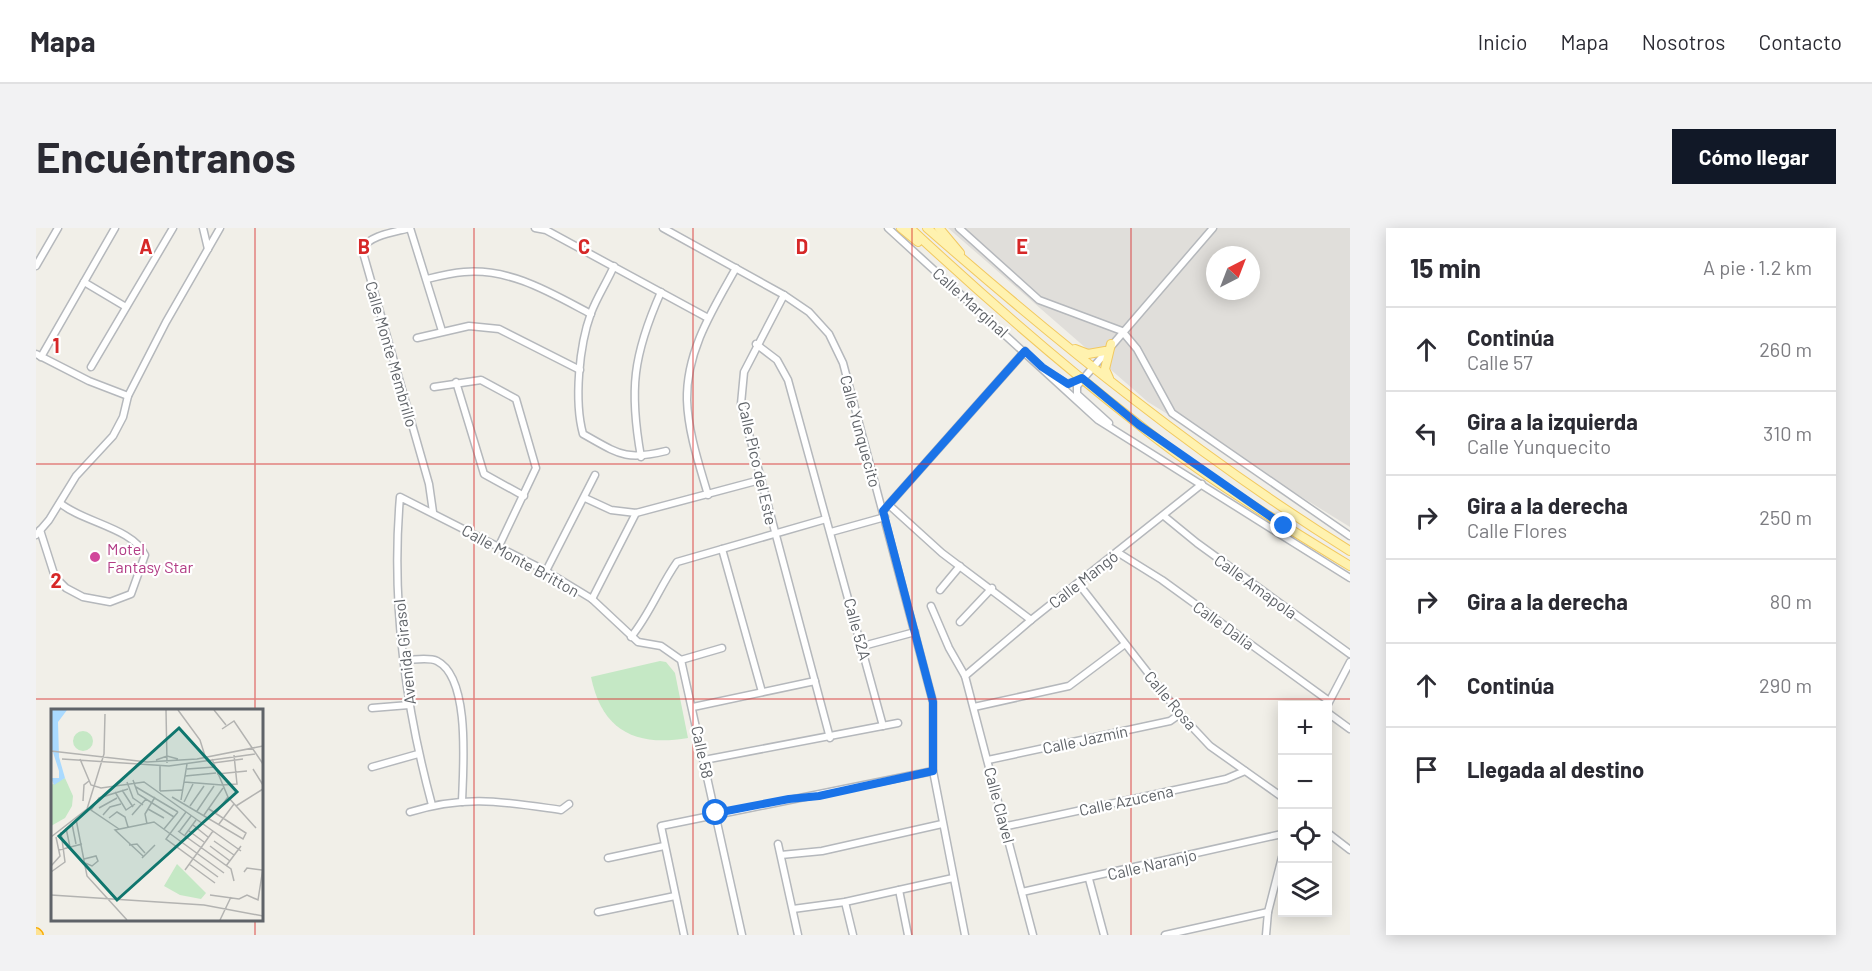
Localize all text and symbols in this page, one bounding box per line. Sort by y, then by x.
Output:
text: Mapa [30,24,96,58]
text: Inicio [1478,29,1528,54]
text: Mapa [1561,29,1609,54]
text: Nosotros [1642,29,1725,54]
text: Contacto [1758,29,1842,54]
button: Cómo llegar [1672,129,1836,184]
text: Encuéntranos [36,131,296,181]
text: A [139,234,153,258]
text: B [358,234,370,258]
text: C [578,234,590,258]
text: D [796,234,808,258]
text: E [1016,234,1028,258]
north arrow [1206,246,1260,300]
text: 15 min [1410,252,1481,283]
text: A pie · 1.2 km [1703,255,1812,279]
street label: Calle Marginal [929,263,1013,341]
street label: Calle Monte Membrillo [362,279,422,429]
text: Continúa [1467,324,1554,350]
text: 1 [52,333,60,357]
icon: ahead [1410,333,1443,366]
text: 260 m [1759,337,1812,361]
text: Calle 57 [1467,350,1533,374]
street label: Calle Yunquecito [837,373,885,489]
street label: Calle Pico del Este [735,399,781,527]
text: Gira a la izquierda [1467,408,1638,434]
icon: left [1410,417,1443,450]
text: 310 m [1763,421,1812,445]
text: Calle Yunquecito [1467,434,1611,458]
text: Gira a la derecha [1467,492,1628,518]
icon: right [1410,501,1443,534]
text: 250 m [1759,505,1812,529]
route end [1270,512,1296,538]
text: Calle Flores [1467,518,1567,542]
street label: Calle Monte Britton [459,520,583,600]
place label: Motel Fantasy Star [107,539,193,576]
street label: Calle Mangó [1045,546,1121,612]
marker: Motel Fantasy Star [88,550,102,564]
street label: Calle Amapola [1211,550,1301,622]
text: 2 [50,568,62,592]
icon: right [1410,585,1443,618]
text: Gira a la derecha [1467,588,1628,614]
text: 80 m [1770,589,1812,613]
street label: Calle 52A [841,596,875,662]
street label: Calle Dalia [1190,597,1258,653]
street label: Avenida Girasol [389,598,419,706]
street label: Calle Rosa [1141,667,1201,733]
icon: ahead [1410,669,1443,702]
text: Continúa [1467,672,1554,698]
text: 290 m [1759,673,1812,697]
map controls [1278,701,1332,917]
button: + [1278,701,1332,755]
inset map [51,709,262,920]
street label: Calle Jazmín [1041,721,1129,757]
street label: Calle 58 [688,724,718,780]
icon: arrive [1410,753,1443,786]
button: − [1278,755,1332,809]
text: Llegada al destino [1467,756,1644,782]
street label: Calle Clavel [981,765,1019,845]
street label: Calle Azucena [1077,781,1175,819]
route start [702,799,728,825]
button: locate [1278,809,1332,863]
street label: Calle Naranjo [1105,844,1199,884]
button: layers [1278,863,1332,917]

